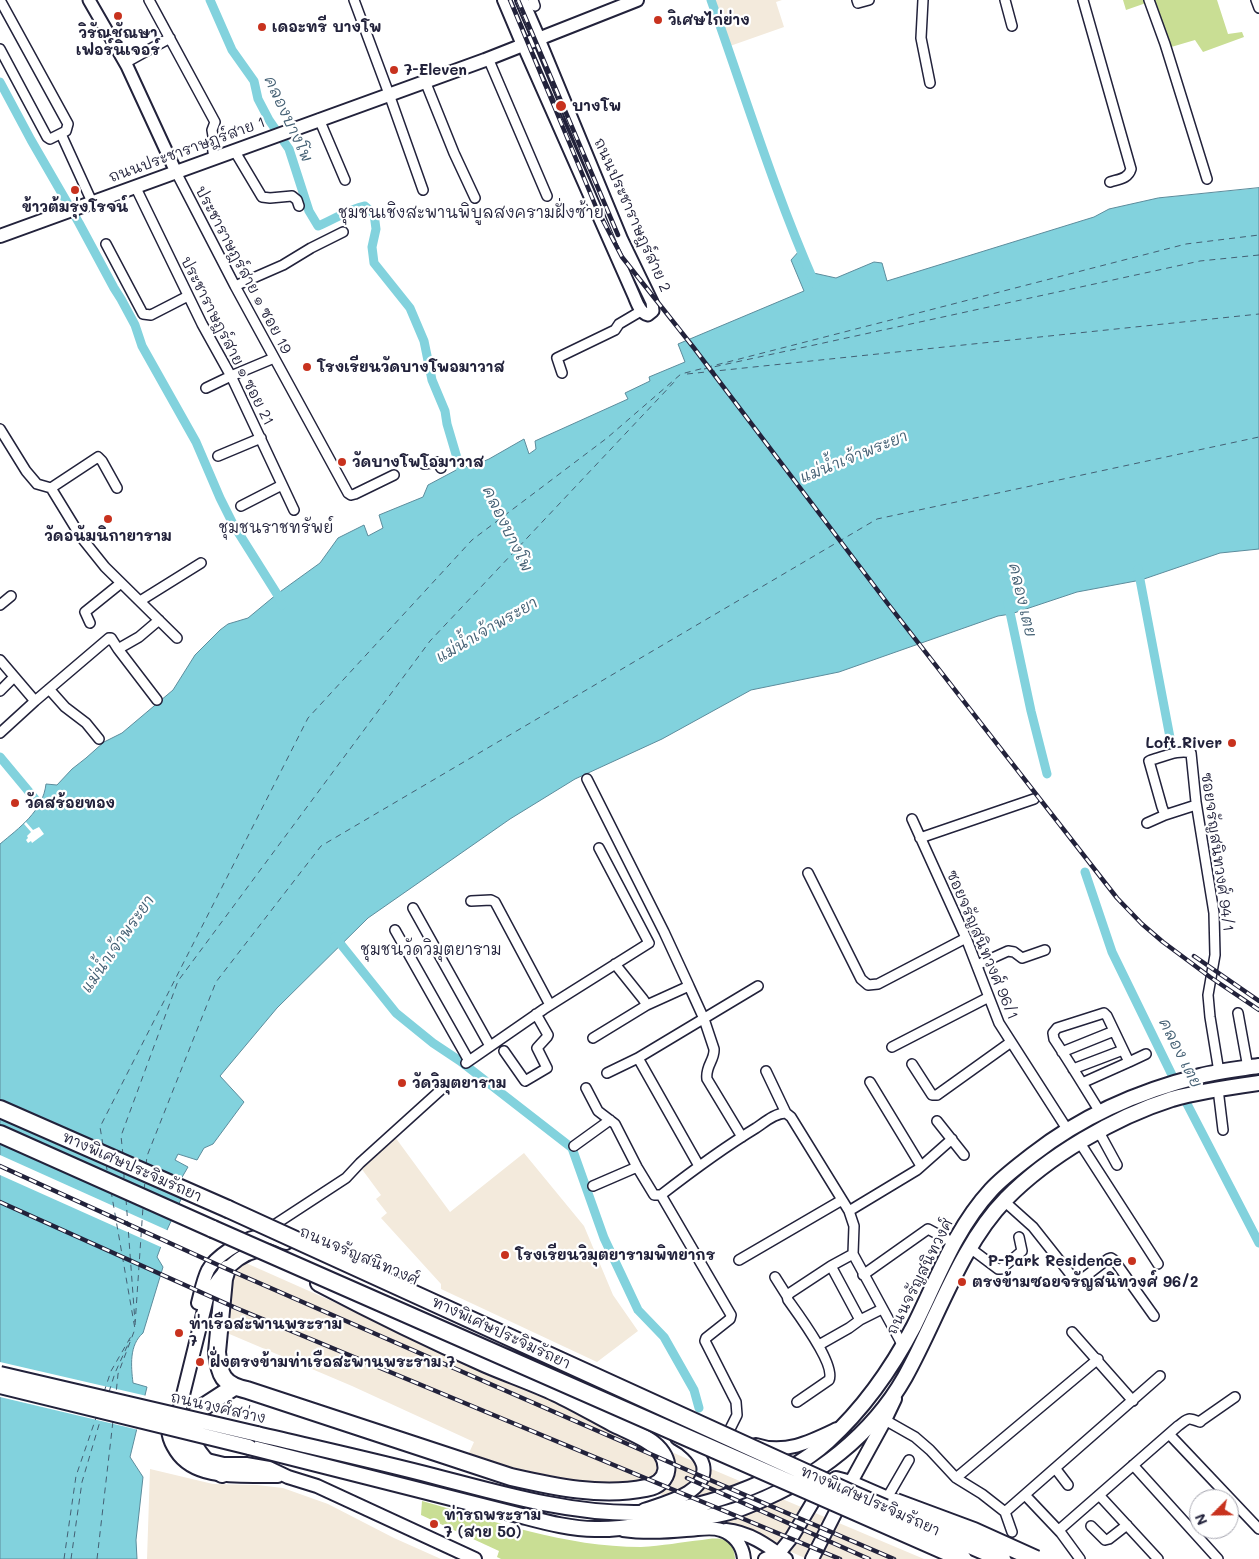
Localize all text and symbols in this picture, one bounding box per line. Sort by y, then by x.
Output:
marker: วิรัณชัณษา เฟอร์นิเจอร์ [112,10,124,22]
place label: วิเศษไก่ย่าง [668,11,750,29]
marker: วิเศษไก่ย่าง [652,14,664,26]
place label: เดอะทรี บางโพ [272,18,381,36]
marker: เดอะทรี บางโพ [256,21,268,33]
place label: วิรัณชัณษา เฟอร์นิเจอร์ [76,24,160,59]
place label: 7-Eleven [404,61,467,79]
marker: 7-Eleven [388,64,400,76]
water label: คลองบางโพ [260,73,316,165]
place label: บางโพ [572,97,621,115]
marker: บางโพ [554,99,568,113]
street label: ถนนประชาราษฎร์สาย 1 [106,113,268,187]
street label: ถนนประชาราษฎร์สาย 2 [590,135,674,295]
street label: ประชาราษฎร์สาย ๑ ซอย 19 [191,183,295,357]
marker: ข้าวต้มรุ่งโรจน์ [69,184,81,196]
place label: ข้าวต้มรุ่งโรจน์ [22,198,128,216]
district label: ชุมชนเชิงสะพานพิบูลสงครามฝั่งซ้าย [338,203,604,223]
street label: ประชาราษฎร์สาย ๑ ซอย 21 [177,254,277,428]
place label: โรงเรียนวัดบางโพอมาวาส [317,358,505,376]
marker: โรงเรียนวัดบางโพอมาวาส [301,361,313,373]
water label: แม่น้ำเจ้าพระยา [797,427,911,487]
place label: วัดบางโพโอมาวาส [352,453,484,471]
marker: วัดบางโพโอมาวาส [336,456,348,468]
water label: คลองบางโพ [478,483,536,575]
marker: วัดอนัมนิกายาราม [102,513,114,525]
district label: ชุมชนราชทรัพย์ [219,518,333,538]
place label: วัดอนัมนิกายาราม [44,527,172,545]
water label: คลอง เตย [1004,561,1040,639]
water label: แม่น้ำเจ้าพระยา [433,593,541,667]
place label: Loft River [1145,734,1222,752]
marker: Loft River [1226,737,1238,749]
street label: ซอยจรัญสนิทวงศ์ 94/1 [1197,771,1237,933]
place label: วัดสร้อยทอง [25,794,115,812]
marker: วัดสร้อยทอง [9,797,21,809]
street label: ซอยจรัญสนิทวงศ์ 96/1 [942,868,1022,1022]
water label: แม่น้ำเจ้าพระยา [77,892,159,996]
district label: ชุมชนวัดวิมุตยาราม [360,940,502,960]
water label: คลอง เตย [1154,1015,1206,1091]
place label: วัดวิมุตยาราม [412,1074,507,1092]
marker: วัดวิมุตยาราม [396,1077,408,1089]
street label: ทางพิเศษประจิมรัถยา [59,1128,205,1206]
street label: ถนนจรัญสนิทวงศ์ [883,1216,957,1338]
street label: ถนนจรัญสนิทวงศ์ [297,1223,421,1289]
place label: โรงเรียนวิมุตยารามพิทยากร [515,1246,715,1264]
marker: โรงเรียนวิมุตยารามพิทยากร [499,1249,511,1261]
place label: P-Park Residence [988,1252,1122,1270]
marker: P-Park Residence [1126,1255,1138,1267]
place label: ตรงข้ามซอยจรัญสนิทวงศ์ 96/2 [972,1273,1198,1291]
marker: ตรงข้ามซอยจรัญสนิทวงศ์ 96/2 [956,1276,968,1288]
street label: ทางพิเศษประจิมรัถยา [429,1293,573,1373]
place label: ท่าเรือสะพานพระราม 7 [189,1315,342,1350]
marker: ท่าเรือสะพานพระราม 7 [173,1327,185,1339]
place label: ฝั่งตรงข้ามท่าเรือสะพานพระราม 7 [210,1353,455,1371]
marker: ฝั่งตรงข้ามท่าเรือสะพานพระราม 7 [194,1356,206,1368]
street label: ถนนวงศ์สว่าง [169,1388,267,1428]
street label: ทางพิเศษประจิมรัถยา [797,1462,943,1540]
north arrow [1189,1489,1239,1539]
place label: ท่ารถพระราม 7 (สาย 50) [444,1506,541,1541]
text: N [1190,1511,1211,1528]
marker: ท่ารถพระราม 7 (สาย 50) [428,1518,440,1530]

